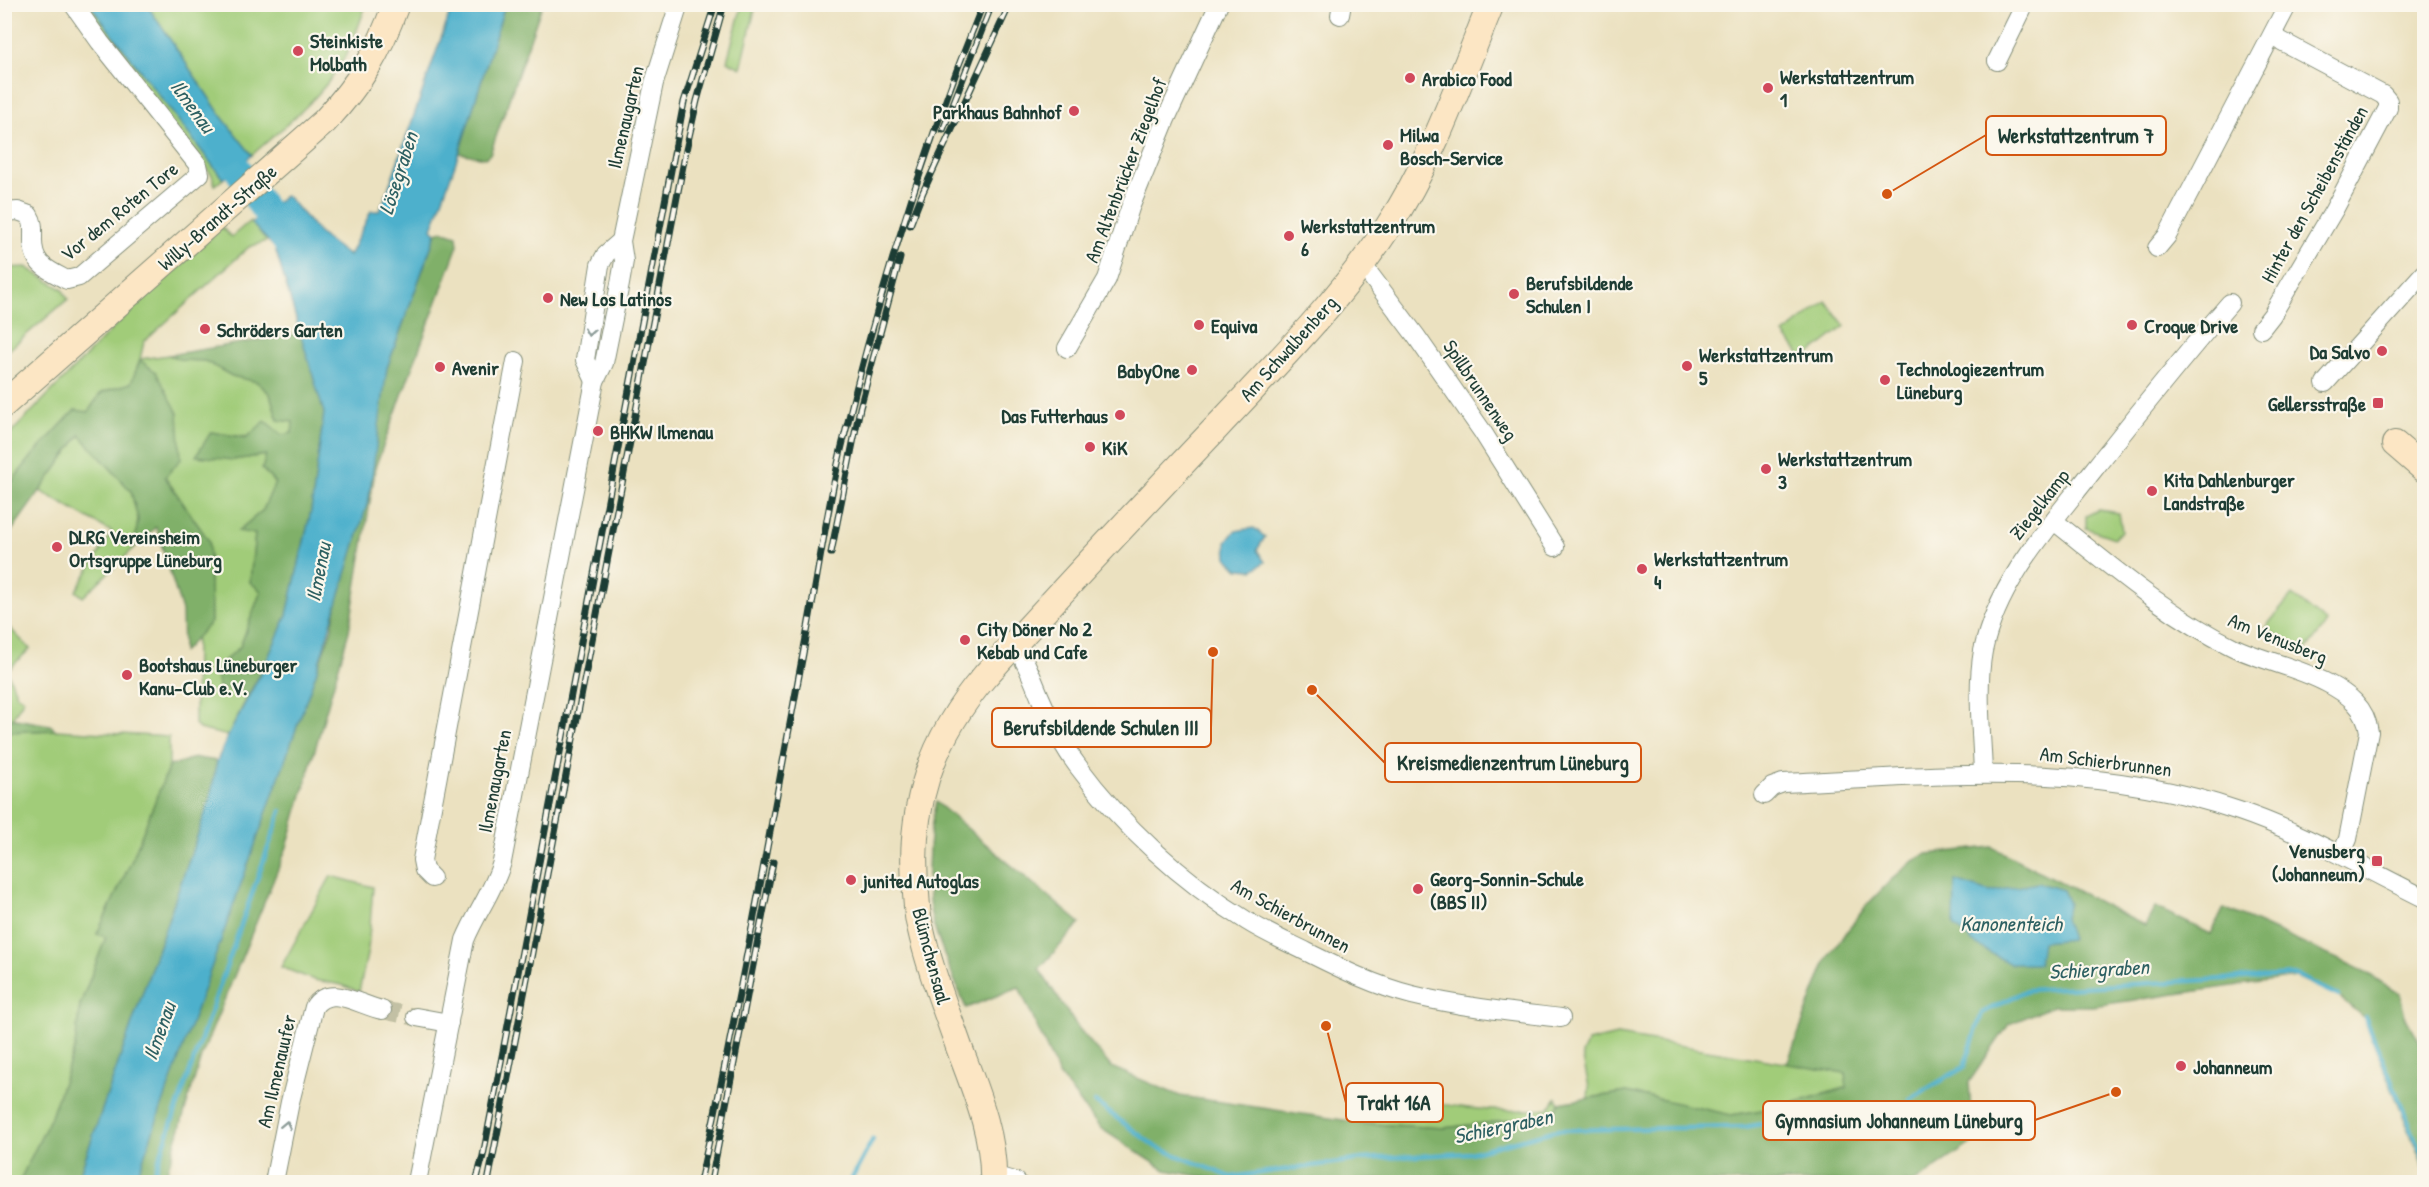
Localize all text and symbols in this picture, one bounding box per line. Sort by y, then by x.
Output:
place label: Steinkiste Molbath [310,27,383,77]
marker: Steinkiste Molbath [291,44,305,58]
street label: Ilmenaugarten [600,63,650,171]
place label: Werkstattzentrum 1 [1780,63,1915,113]
place label: Arabico Food [1422,65,1512,92]
marker: Arabico Food [1403,71,1417,85]
water label: Ilmenau [164,73,223,140]
street label: Am Altenbrücker Ziegelhof [1077,74,1173,266]
marker: Werkstattzentrum 1 [1761,81,1775,95]
place label: Parkhaus Bahnhof [933,98,1063,125]
street label: Hinter den Scheibenständen [2254,101,2374,287]
marker: Parkhaus Bahnhof [1067,104,1081,118]
callout: Werkstattzentrum 7 [1986,116,2166,155]
place label: Milwa Bosch-Service [1400,121,1503,171]
text: Werkstattzentrum 7 [1998,121,2154,150]
water label: Lösegraben [371,127,425,218]
marker: Milwa Bosch-Service [1381,138,1395,152]
street label: Vor dem Roten Tore [54,155,184,267]
street label: Willy-Brandt-Straße [152,158,282,276]
place label: Werkstattzentrum 6 [1301,212,1436,262]
marker: Werkstattzentrum 6 [1282,229,1296,243]
place label: Berufsbildende Schulen I [1526,269,1633,319]
place label: New Los Latinos [560,285,672,312]
marker: Berufsbildende Schulen I [1507,287,1521,301]
street label: Am Schwalbenberg [1233,289,1343,407]
marker: New Los Latinos [541,291,555,305]
place label: Equiva [1211,312,1258,340]
place label: Croque Drive [2144,312,2238,340]
place label: Schröders Garten [217,316,343,343]
marker: Equiva [1192,318,1206,332]
marker: Croque Drive [2125,318,2139,332]
marker: Schröders Garten [198,322,212,336]
one-way arrow [583,327,596,337]
street label: Spillbrunnenweg [1437,334,1525,446]
place label: Da Salvo [2310,338,2370,365]
place label: Werkstattzentrum 5 [1699,341,1834,391]
marker: Da Salvo [2375,344,2389,358]
place label: Avenir [452,354,499,381]
place label: Technologiezentrum Lüneburg [1896,355,2044,406]
place label: BabyOne [1117,357,1180,385]
marker: Werkstattzentrum 5 [1680,359,1694,373]
marker: Avenir [433,360,447,374]
marker: BabyOne [1185,363,1199,377]
marker: Technologiezentrum Lüneburg [1878,373,1892,387]
place label: Gellersstraße [2268,390,2366,418]
marker: Gellersstraße [2371,396,2385,410]
place label: Das Futterhaus [1002,402,1108,429]
marker: Das Futterhaus [1113,408,1127,422]
place label: BHKW Ilmenau [610,418,714,445]
marker: BHKW Ilmenau [591,424,605,438]
place label: KiK [1102,434,1128,461]
marker: KiK [1083,440,1097,454]
place label: Werkstattzentrum 3 [1778,445,1913,495]
marker: Werkstattzentrum 3 [1759,462,1773,476]
street label: Ziegelkamp [2003,463,2075,545]
place label: Kita Dahlenburger Landstraße [2164,466,2295,517]
marker: Kita Dahlenburger Landstraße [2145,484,2159,498]
place label: DLRG Vereinsheim Ortsgruppe Lüneburg [69,523,222,574]
water label: Ilmenau [298,539,338,604]
marker: DLRG Vereinsheim Ortsgruppe Lüneburg [50,540,64,554]
place label: Werkstattzentrum 4 [1654,545,1789,595]
marker: Werkstattzentrum 4 [1635,562,1649,576]
street label: Am Venusberg [2224,606,2332,670]
place label: City Döner No 2 Kebab und Cafe [977,615,1093,665]
marker: City Döner No 2 Kebab und Cafe [958,633,972,647]
place label: Bootshaus Lüneburger Kanu-Club e.V. [139,651,298,701]
marker: Bootshaus Lüneburger Kanu-Club e.V. [120,668,134,682]
callout: Berufsbildende Schulen III [992,708,1211,747]
text: Berufsbildende Schulen III [1003,713,1199,742]
street label: Ilmenaugarten [471,727,517,835]
street label: Am Schierbrunnen [2039,740,2173,782]
callout: Kreismedienzentrum Lüneburg [1385,743,1641,782]
text: Kreismedienzentrum Lüneburg [1397,748,1629,778]
place label: Venusberg (Johanneum) [2272,837,2365,887]
marker: Venusberg (Johanneum) [2370,854,2384,868]
place label: Georg-Sonnin-Schule (BBS II) [1430,865,1584,915]
place label: junited Autoglas [860,867,979,895]
street label: Am Schierbrunnen [1227,871,1355,959]
marker: junited Autoglas [844,873,858,887]
marker: Georg-Sonnin-Schule (BBS II) [1411,882,1425,896]
street label: Blümchensaal [906,905,958,1008]
water label: Kanonenteich [1960,909,2063,938]
water label: Schiergraben [2048,952,2151,986]
water label: Ilmenau [135,997,183,1064]
street label: Am Ilmenauufer [250,1012,302,1130]
place label: Johanneum [2193,1053,2273,1080]
marker: Johanneum [2174,1059,2188,1073]
callout: Trakt 16A [1346,1083,1443,1122]
text: Trakt 16A [1356,1088,1431,1117]
water label: Schiergraben [1451,1101,1556,1151]
callout: Gymnasium Johanneum Lüneburg [1763,1101,2035,1140]
text: Gymnasium Johanneum Lüneburg [1775,1106,2023,1136]
one-way arrow [278,1120,291,1130]

